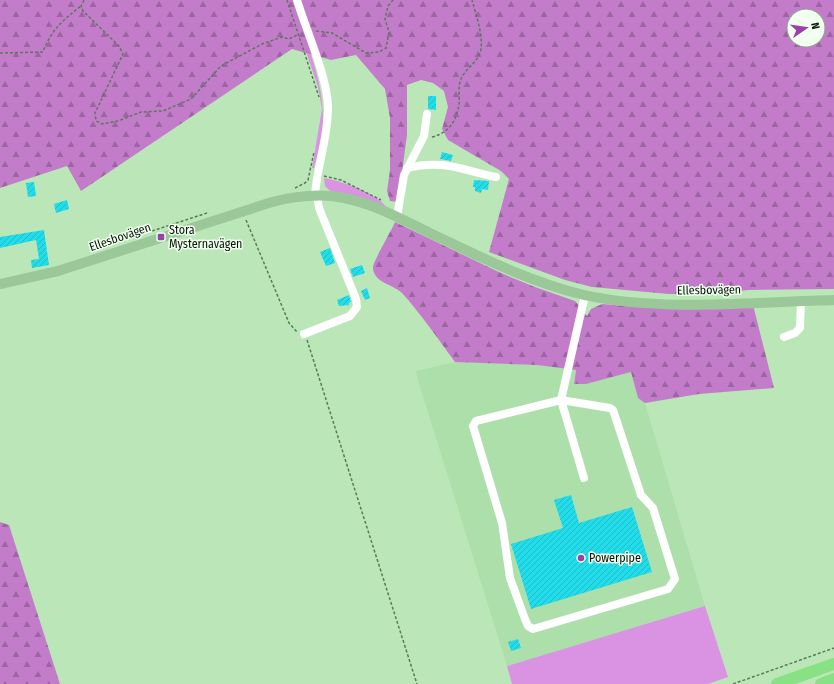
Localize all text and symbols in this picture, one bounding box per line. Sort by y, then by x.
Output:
north arrow [786,8,826,48]
text: N [808,21,822,31]
street label: Ellesbovägen [87,220,153,254]
place label: Stora Mysternavägen [169,223,242,251]
marker: Stora Mysternavägen [156,232,166,242]
street label: Ellesbovägen [677,282,741,298]
place label: Powerpipe [589,551,641,565]
marker: Powerpipe [576,553,586,563]

